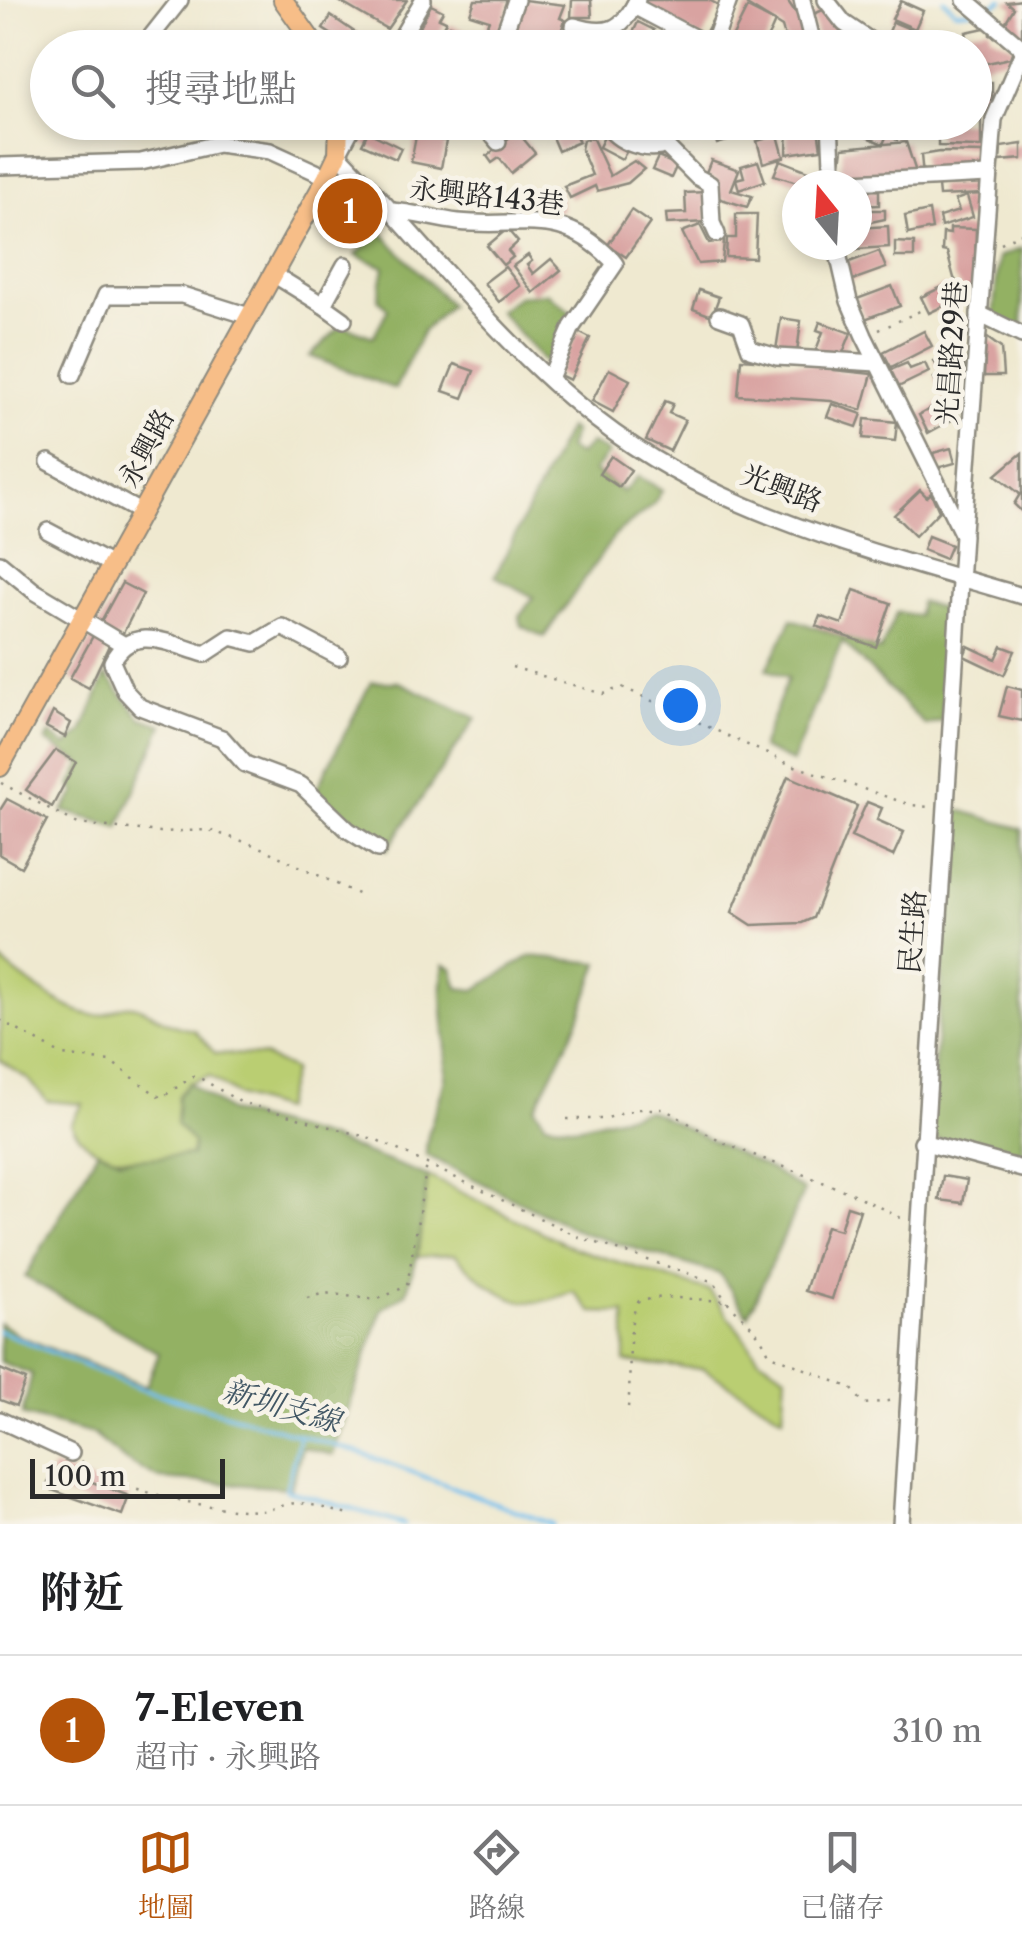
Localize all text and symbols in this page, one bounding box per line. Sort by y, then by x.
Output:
search box [30,30,992,140]
icon: search [65,58,120,113]
text: 搜尋地點 [145,65,297,112]
north arrow [782,170,872,260]
street label: 永興路143巷 [408,171,566,221]
pin: 1 [318,174,382,248]
street label: 光昌路29巷 [929,280,973,426]
street label: 永興路 [111,403,181,493]
street label: 光興路 [737,457,827,519]
your location [655,680,706,731]
street label: 民生路 [892,889,932,975]
water label: 新圳支線 [219,1372,348,1441]
scale bar [30,1454,225,1498]
text: 100 m [45,1459,126,1493]
text: 附近 [40,1566,124,1618]
text: 7-Eleven [135,1684,304,1731]
text: 1 [65,1711,80,1750]
text: 310 m [892,1711,982,1750]
text: 超市 · 永興路 [135,1737,321,1776]
tab: 地圖 [138,1825,194,1925]
tab: 路線 [469,1825,525,1925]
tab: 已儲存 [800,1825,884,1925]

